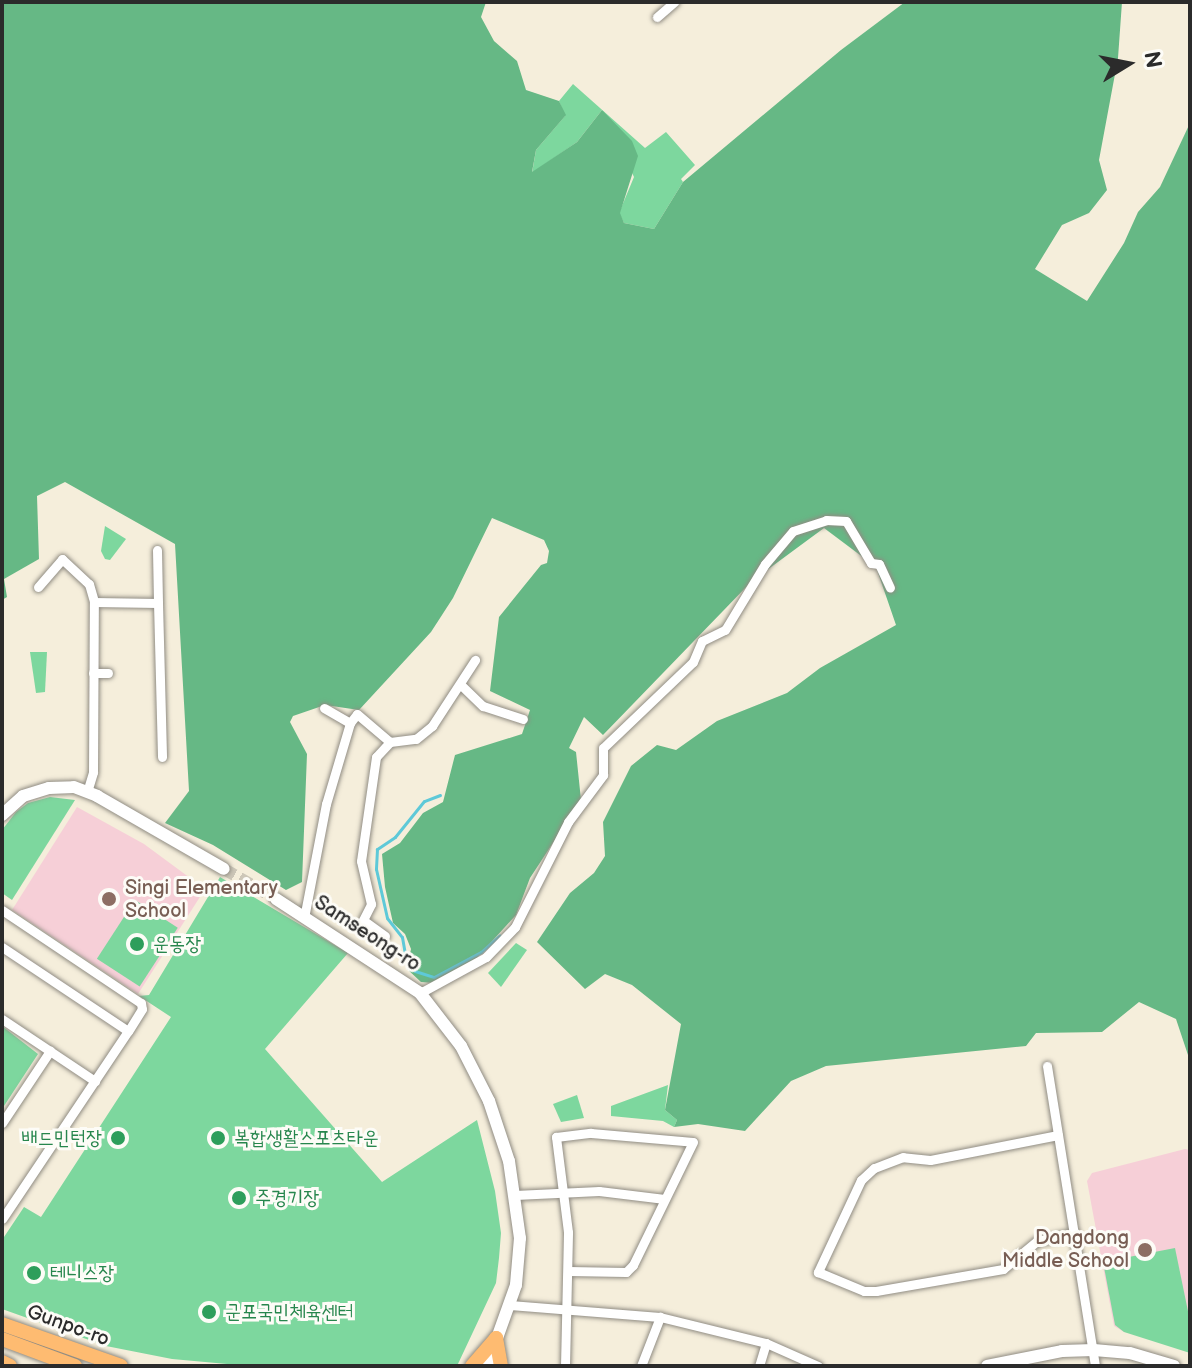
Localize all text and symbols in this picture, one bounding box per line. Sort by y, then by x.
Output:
north arrow [1088,24,1168,104]
text: N [1137,49,1167,70]
place label: Singi Elementary School [125,876,278,923]
marker: Singi Elementary School [100,890,118,908]
street label: Samseong-ro [310,891,424,977]
place label: 운동장 [153,932,201,956]
marker: 운동장 [128,935,146,953]
place label: 배드민턴장 [22,1126,102,1150]
place label: 복합생활스포츠타운 [234,1126,379,1150]
marker: 배드민턴장 [109,1129,127,1147]
marker: 복합생활스포츠타운 [209,1129,227,1147]
place label: 주경기장 [255,1186,319,1210]
marker: 주경기장 [230,1189,248,1207]
place label: Dangdong Middle School [1002,1226,1129,1273]
marker: Dangdong Middle School [1136,1241,1154,1259]
place label: 테니스장 [50,1261,114,1285]
marker: 테니스장 [25,1264,43,1282]
street label: Gunpo-ro [24,1300,112,1352]
place label: 군포국민체육센터 [225,1300,354,1324]
marker: 군포국민체육센터 [200,1303,218,1321]

